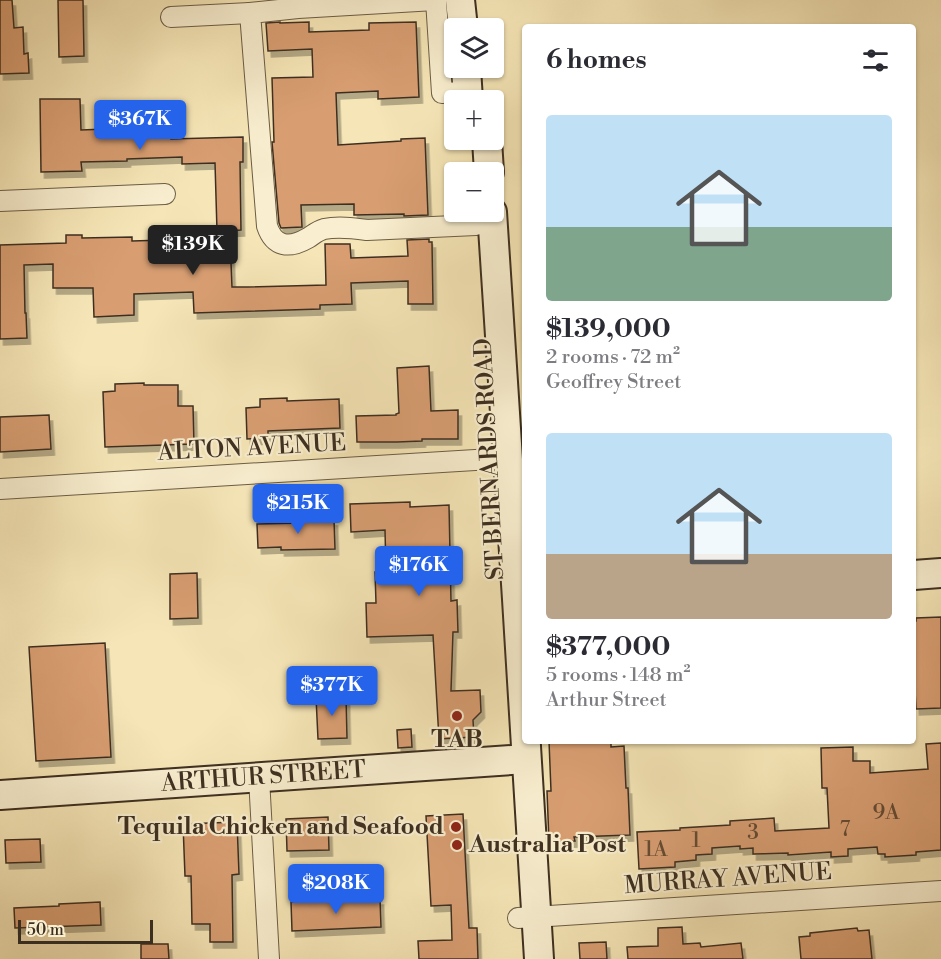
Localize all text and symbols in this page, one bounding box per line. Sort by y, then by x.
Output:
map controls [444,18,504,222]
button: layers [444,18,504,78]
text: 6 homes [546,44,647,76]
icon: filters [859,44,892,77]
button: + [444,90,504,150]
pin: $367K [98,100,182,151]
text: $367K [108,107,172,132]
icon: home [665,154,773,262]
button: − [444,162,504,222]
pin: $139K [151,225,235,276]
text: $139K [162,232,224,257]
text: $139,000 [546,313,671,345]
street label: ST BERNARDS ROAD [469,337,511,581]
text: 2 rooms · 72 m² [546,345,680,370]
text: Geoffrey Street [546,370,681,395]
street label: ALTON AVENUE [156,428,347,468]
icon: home [665,472,773,580]
pin: $215K [256,484,340,535]
text: $215K [267,491,329,516]
pin: $176K [377,546,461,597]
text: $176K [389,553,449,578]
text: $377,000 [546,631,670,663]
text: 5 rooms · 148 m² [546,663,690,688]
pin: $377K [290,666,374,717]
text: $377K [300,673,364,698]
text: Arthur Street [546,688,667,713]
marker: TAB [450,709,464,723]
place label: TAB [431,725,483,755]
street label: ARTHUR STREET [159,755,367,799]
house number: 9A [872,800,900,826]
place label: Tequila Chicken and Seafood [118,812,444,842]
house number: 7 [840,817,851,843]
marker: Tequila Chicken and Seafood [449,820,463,834]
house number: 3 [747,820,759,846]
house number: 1 [691,828,701,854]
place label: Australia Post [468,830,626,860]
house number: 1A [644,837,668,863]
marker: Australia Post [450,838,464,852]
street label: MURRAY AVENUE [623,857,833,901]
pin: $208K [294,864,378,915]
text: $208K [302,871,370,896]
scale bar [18,917,153,944]
text: 50 m [27,920,64,940]

